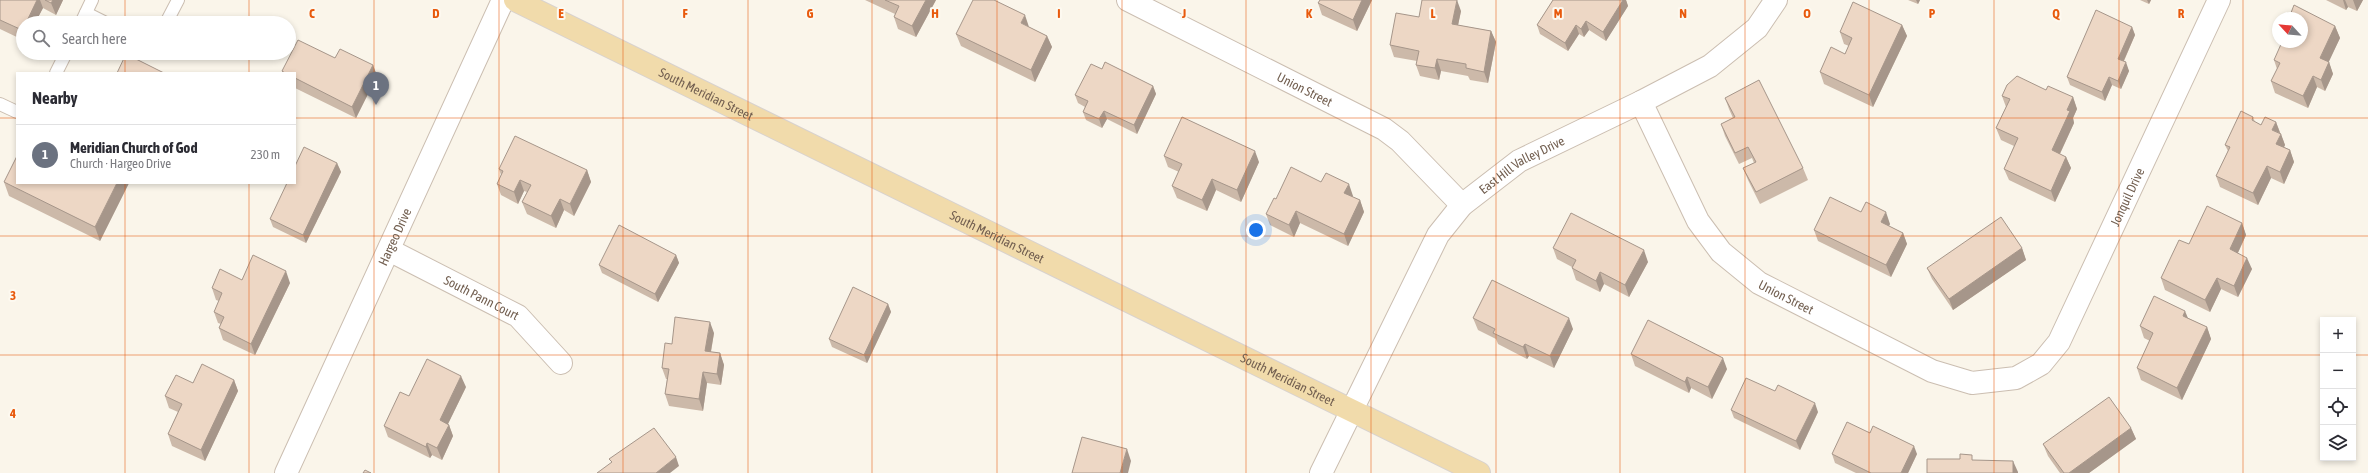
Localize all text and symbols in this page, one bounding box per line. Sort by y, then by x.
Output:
text: C [309,6,315,21]
text: D [432,6,440,21]
text: E [558,6,564,21]
text: F [682,6,688,21]
text: G [807,6,814,21]
text: H [931,6,939,21]
text: I [1057,6,1061,21]
text: J [1181,6,1186,21]
text: K [1306,6,1313,21]
text: L [1430,6,1436,21]
text: M [1554,6,1563,21]
text: N [1679,6,1687,21]
text: O [1803,6,1811,21]
text: P [1929,6,1936,21]
text: Q [2052,6,2060,21]
text: R [2178,6,2185,21]
north arrow [2272,12,2308,48]
search box [16,16,296,60]
icon: search [30,27,52,49]
text: Search here [62,30,127,47]
street label: South Meridian Street [657,64,756,123]
street label: Union Street [1275,69,1335,109]
pin: 1 [363,72,389,105]
text: Nearby [32,88,78,108]
street label: East Hill Valley Drive [1476,133,1567,197]
text: Meridian Church of God [70,139,198,156]
text: 1 [42,147,48,162]
text: 230 m [251,147,280,162]
text: Church · Hargeo Drive [70,156,171,171]
street label: Jonquil Drive [2107,165,2147,228]
street label: Hargeo Drive [375,206,414,268]
street label: South Meridian Street [948,207,1047,266]
your location [1246,220,1266,240]
street label: South Pann Court [442,272,522,323]
street label: Union Street [1756,277,1816,317]
text: 3 [10,288,16,303]
map controls [2320,317,2356,461]
button: + [2320,317,2356,353]
street label: South Meridian Street [1238,350,1338,409]
button: − [2320,353,2356,389]
button: locate [2320,389,2356,425]
text: 4 [9,406,16,421]
button: layers [2320,425,2356,461]

